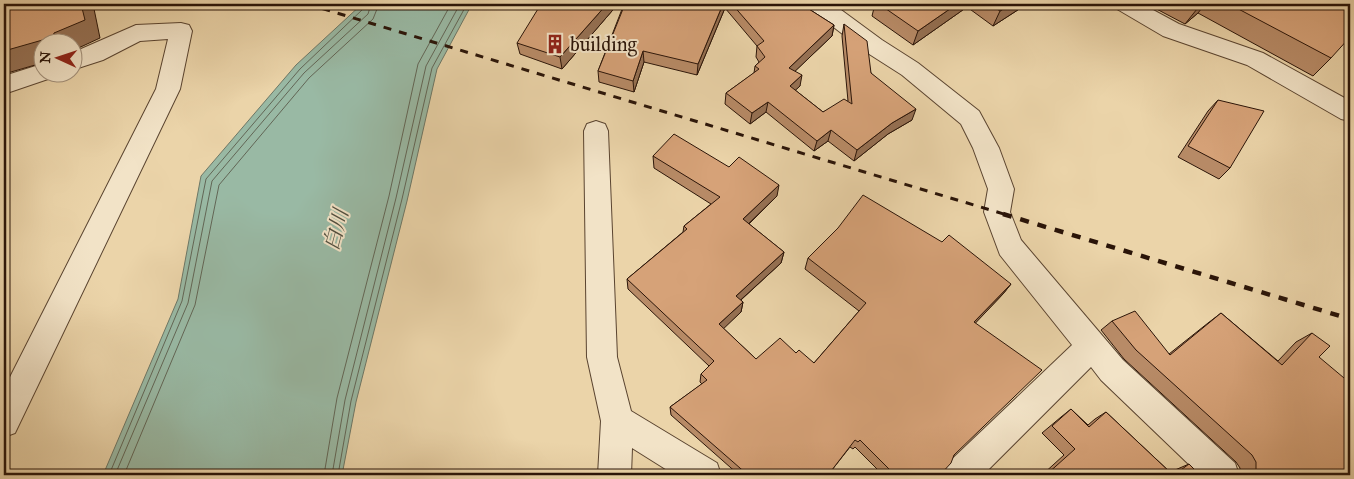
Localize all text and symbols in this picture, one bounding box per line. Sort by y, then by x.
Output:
north arrow [32,32,82,82]
place label: building [570,32,638,57]
building icon: building [544,33,566,55]
text: N [37,51,54,64]
water label: 白川 [318,204,355,254]

